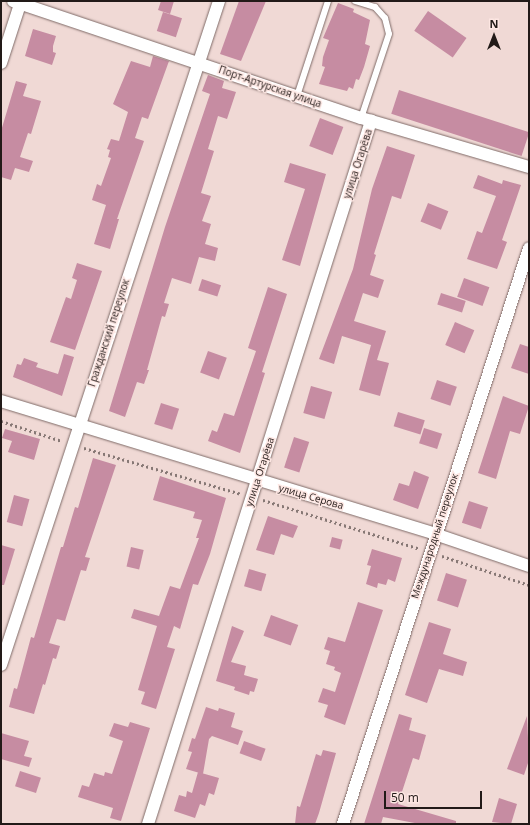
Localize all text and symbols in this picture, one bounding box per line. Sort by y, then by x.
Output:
north arrow [474,16,514,56]
text: N [490,16,498,31]
street label: Порт-Артурская улица [217,64,323,110]
street label: улица Огарёва [341,128,375,200]
street label: Гражданский переулок [86,278,132,388]
street label: улица Огарёва [243,436,277,508]
street label: Международный переулок [409,472,461,600]
street label: улица Серова [277,482,345,512]
scale bar [386,783,484,809]
text: 50 m [391,789,419,806]

